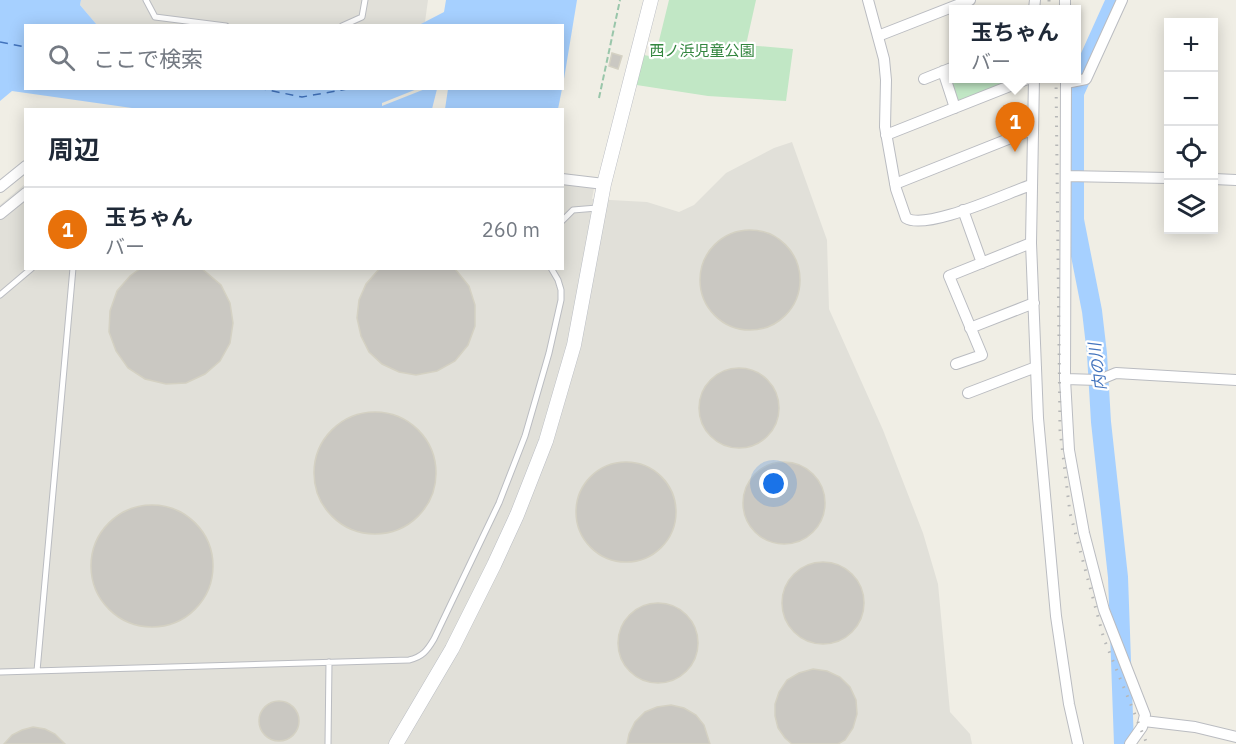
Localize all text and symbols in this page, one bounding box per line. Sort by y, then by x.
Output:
popup [949,5,1081,83]
text: 玉ちゃん [971,17,1059,46]
map controls [1164,18,1218,234]
button: + [1164,18,1218,72]
search box [24,24,564,90]
icon: search [45,41,78,74]
park label: 西ノ浜児童公園 [649,41,755,60]
text: ここで検索 [93,44,203,73]
text: バー [971,48,1011,75]
button: − [1164,72,1218,126]
pin: 1 [996,102,1034,152]
button: locate [1164,126,1218,180]
text: 周辺 [48,132,100,166]
button: layers [1164,180,1218,234]
text: 玉ちゃん [105,202,193,231]
text: 1 [62,216,74,243]
text: 260 m [482,216,540,243]
text: バー [105,233,145,260]
water label: 内の川 [1084,340,1110,392]
your location [759,469,788,498]

